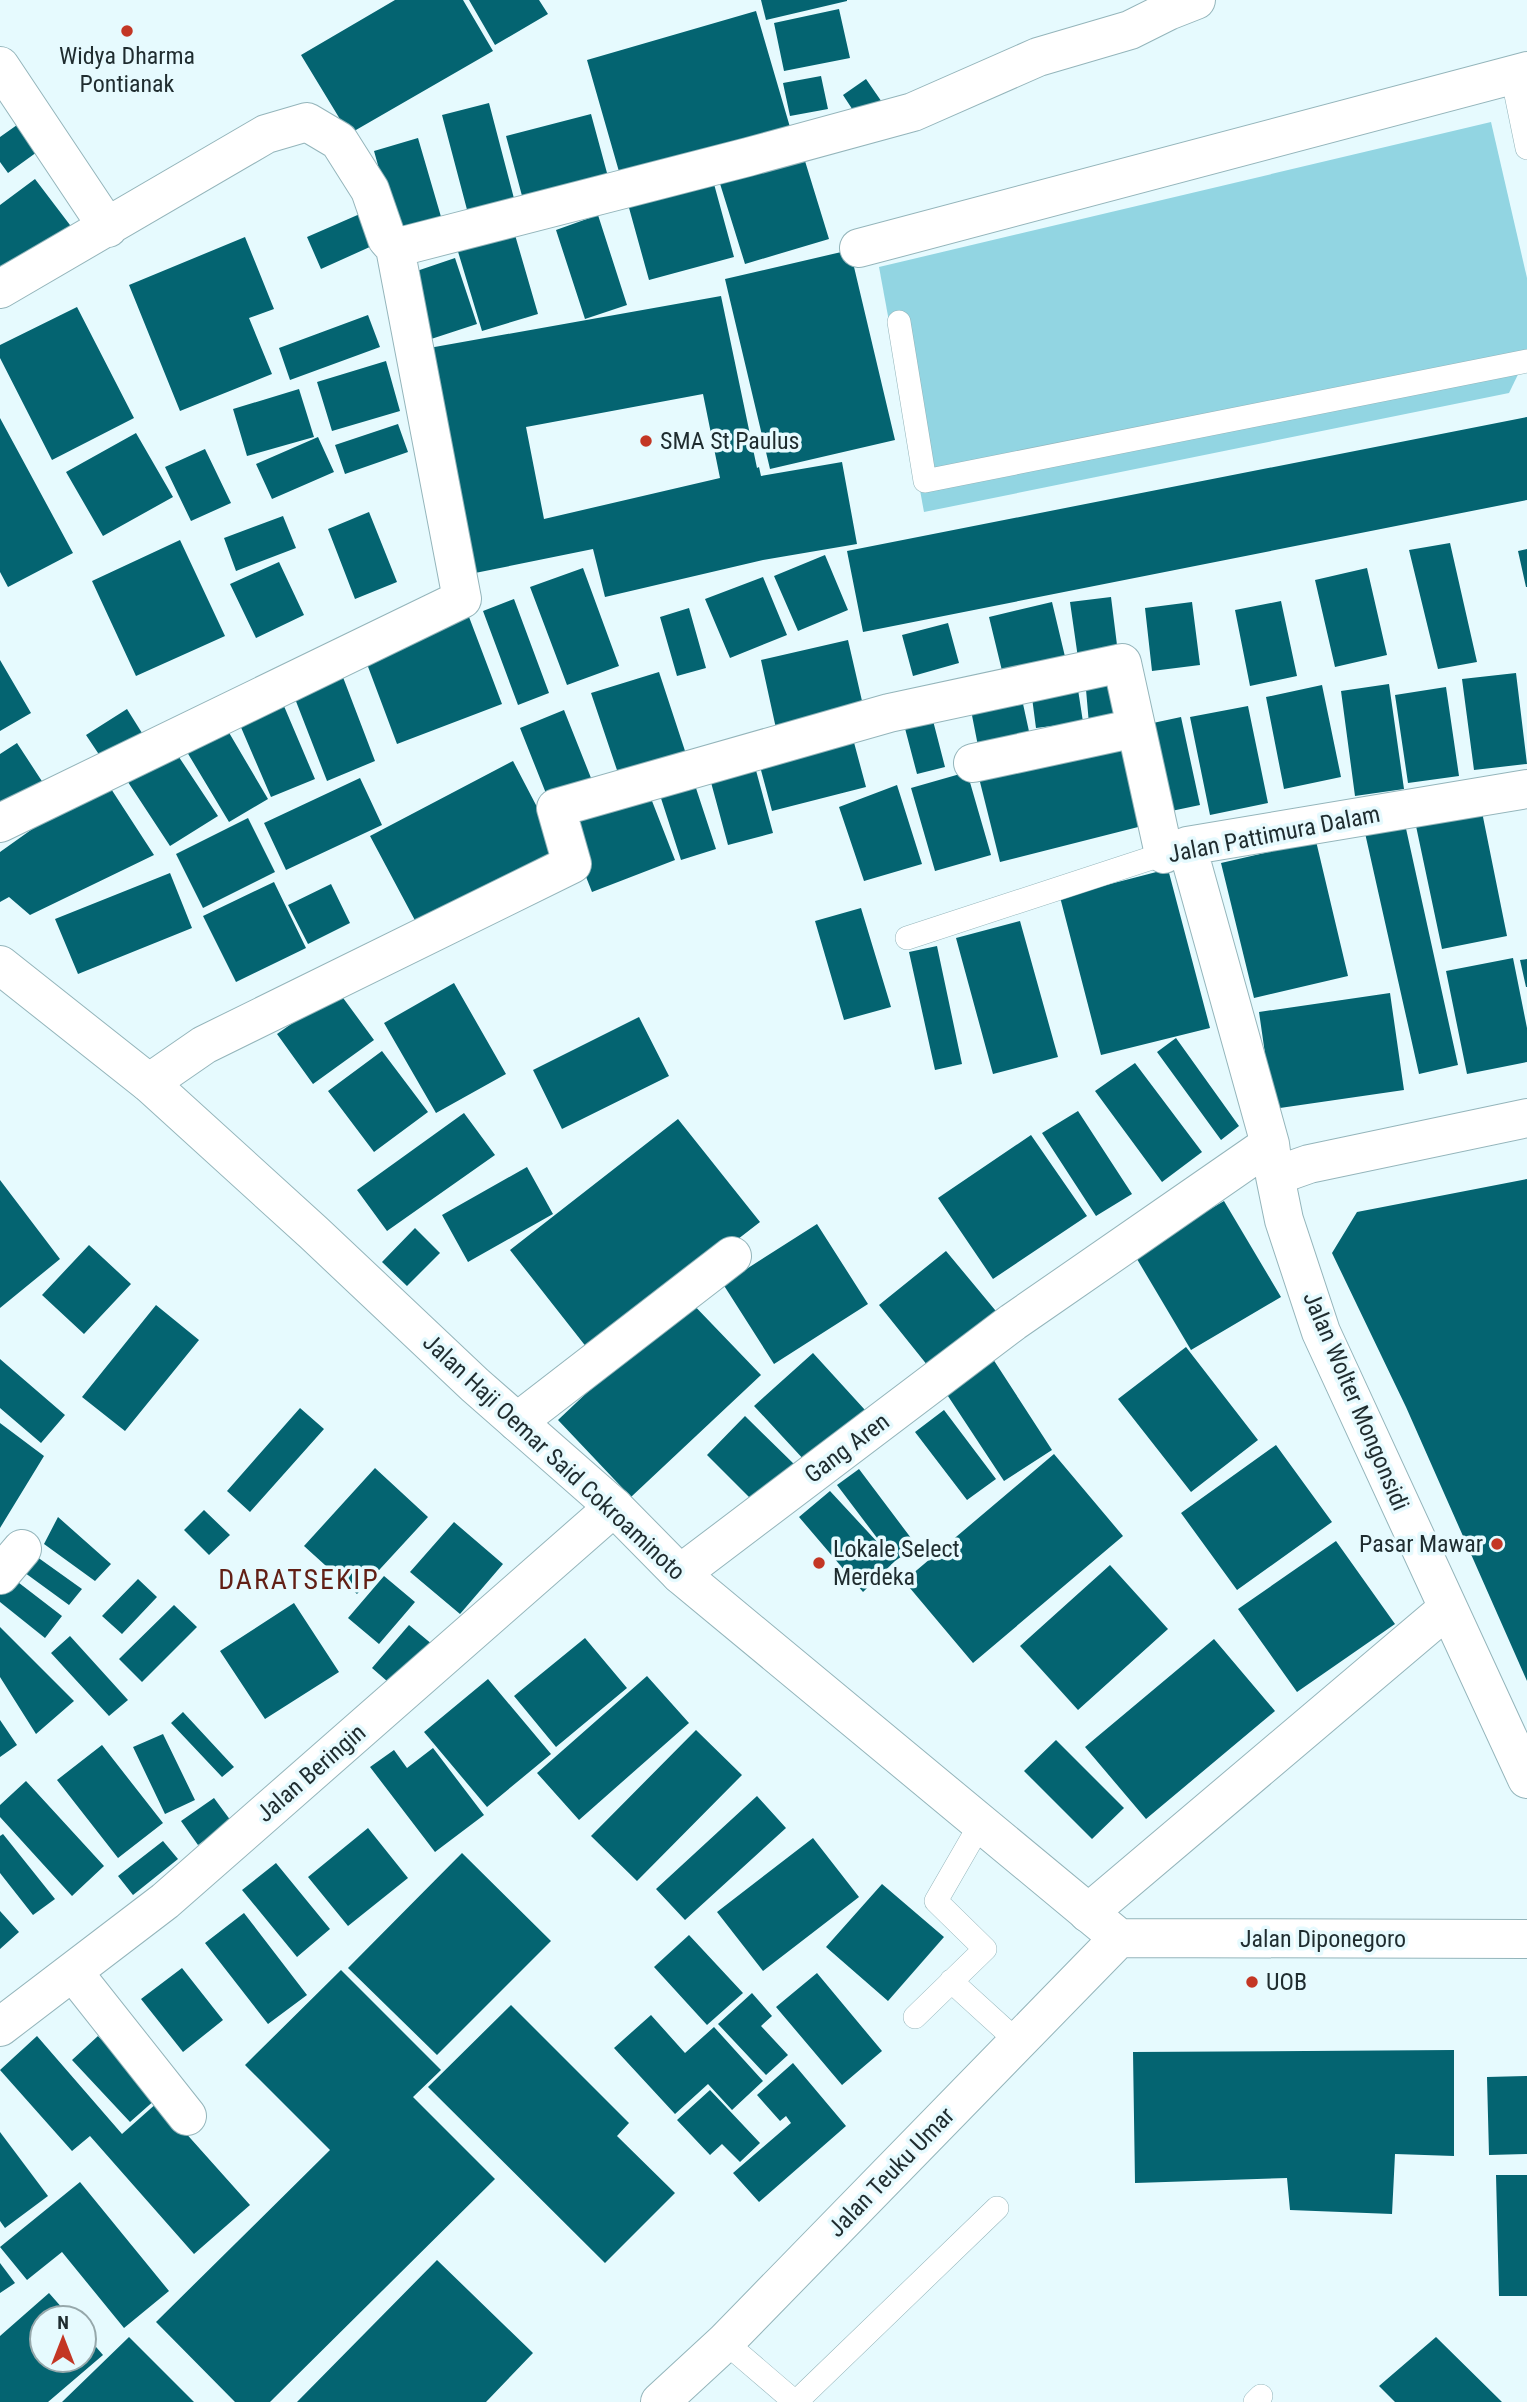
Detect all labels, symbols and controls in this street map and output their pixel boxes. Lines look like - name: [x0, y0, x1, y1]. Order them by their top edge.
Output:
- marker: Widya Dharma Pontianak: [119, 23, 135, 39]
- place label: Widya Dharma Pontianak: [59, 42, 195, 98]
- place label: SMA St Paulus: [660, 427, 800, 455]
- marker: SMA St Paulus: [638, 433, 654, 449]
- street label: Jalan Pattimura Dalam: [1166, 800, 1382, 868]
- street label: Jalan Wolter Mongonsidi: [1297, 1287, 1415, 1515]
- street label: Jalan Haji Oemar Said Cokroaminoto: [417, 1328, 691, 1586]
- street label: Gang Aren: [799, 1407, 895, 1489]
- place label: Pasar Mawar: [1359, 1530, 1483, 1558]
- place label: Lokale Select Merdeka: [833, 1535, 960, 1591]
- marker: Pasar Mawar: [1489, 1536, 1505, 1552]
- marker: Lokale Select Merdeka: [811, 1555, 827, 1571]
- district label: DARATSEKIP: [218, 1563, 380, 1596]
- street label: Jalan Beringin: [251, 1718, 371, 1828]
- street label: Jalan Diponegoro: [1240, 1925, 1406, 1953]
- place label: UOB: [1266, 1968, 1307, 1996]
- marker: UOB: [1244, 1974, 1260, 1990]
- street label: Jalan Teuku Umar: [822, 2101, 960, 2243]
- north arrow: [28, 2304, 98, 2374]
- text: N: [57, 2311, 69, 2334]

